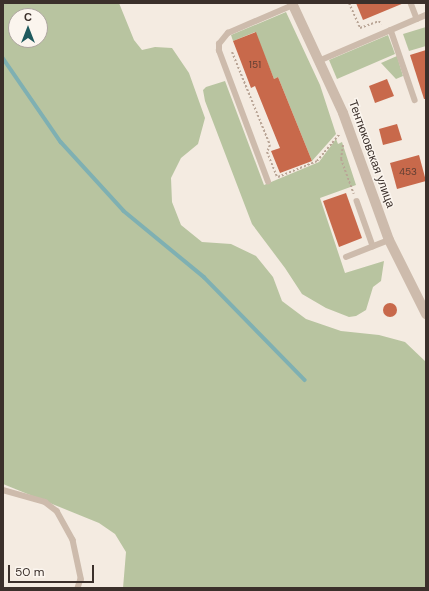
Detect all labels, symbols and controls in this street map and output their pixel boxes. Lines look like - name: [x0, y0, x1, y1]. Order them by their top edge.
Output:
- north arrow: [8, 8, 48, 48]
- text: С: [24, 10, 32, 24]
- house number: 151: [249, 59, 261, 71]
- street label: Тентюковская улица: [345, 98, 397, 210]
- house number: 453: [399, 166, 417, 178]
- scale bar: [10, 557, 96, 583]
- text: 50 m: [15, 564, 44, 580]

